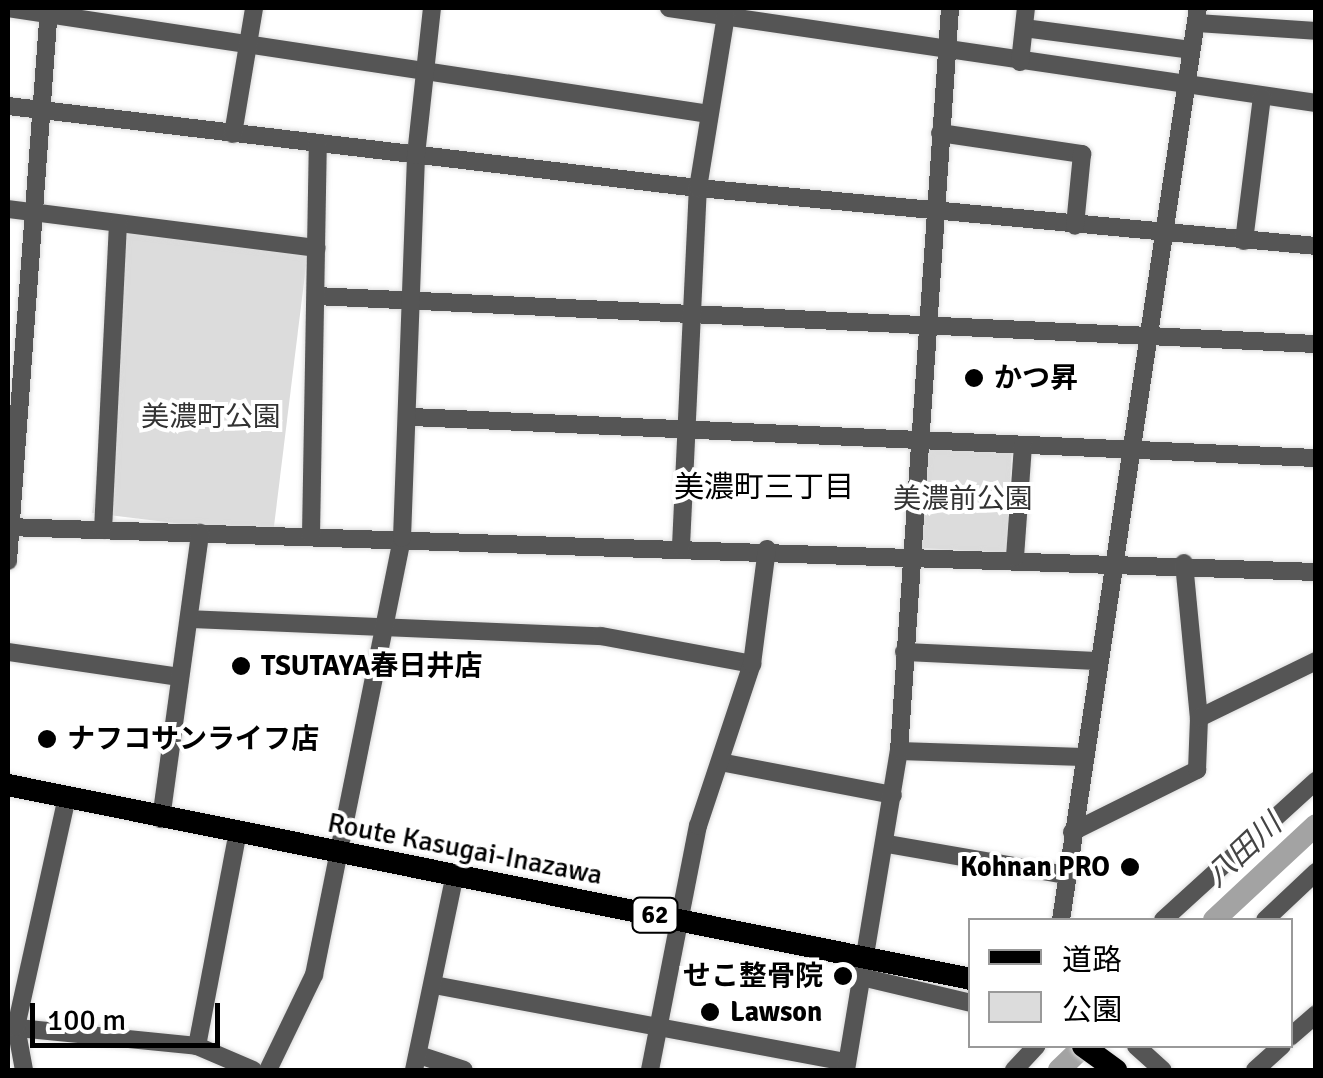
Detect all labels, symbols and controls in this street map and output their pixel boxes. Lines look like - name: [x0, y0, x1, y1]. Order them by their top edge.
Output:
- place label: かつ昇: [994, 361, 1078, 395]
- marker: かつ昇: [963, 367, 985, 389]
- park label: 美濃町公園: [141, 400, 281, 434]
- district label: 美濃町三丁目: [674, 470, 854, 506]
- park label: 美濃前公園: [893, 482, 1033, 516]
- place label: TSUTAYA春日井店: [261, 649, 482, 683]
- marker: TSUTAYA春日井店: [230, 655, 252, 677]
- place label: ナフコサンライフ店: [67, 722, 319, 756]
- marker: ナフコサンライフ店: [36, 728, 58, 750]
- street label: Route Kasugai-Inazawa: [325, 806, 605, 892]
- water label: 八田川: [1199, 807, 1289, 895]
- place label: Kohnan PRO: [960, 850, 1110, 884]
- marker: Kohnan PRO: [1119, 856, 1141, 878]
- road number: 62: [630, 895, 680, 935]
- legend: [968, 918, 1293, 1048]
- text: 道路: [1062, 942, 1122, 979]
- place label: せこ整骨院: [683, 959, 823, 993]
- marker: せこ整骨院: [832, 965, 854, 987]
- scale bar: [35, 983, 225, 1045]
- text: 公園: [1062, 992, 1122, 1029]
- place label: Lawson: [730, 995, 822, 1029]
- marker: Lawson: [699, 1001, 721, 1023]
- text: 100 m: [47, 1002, 126, 1039]

